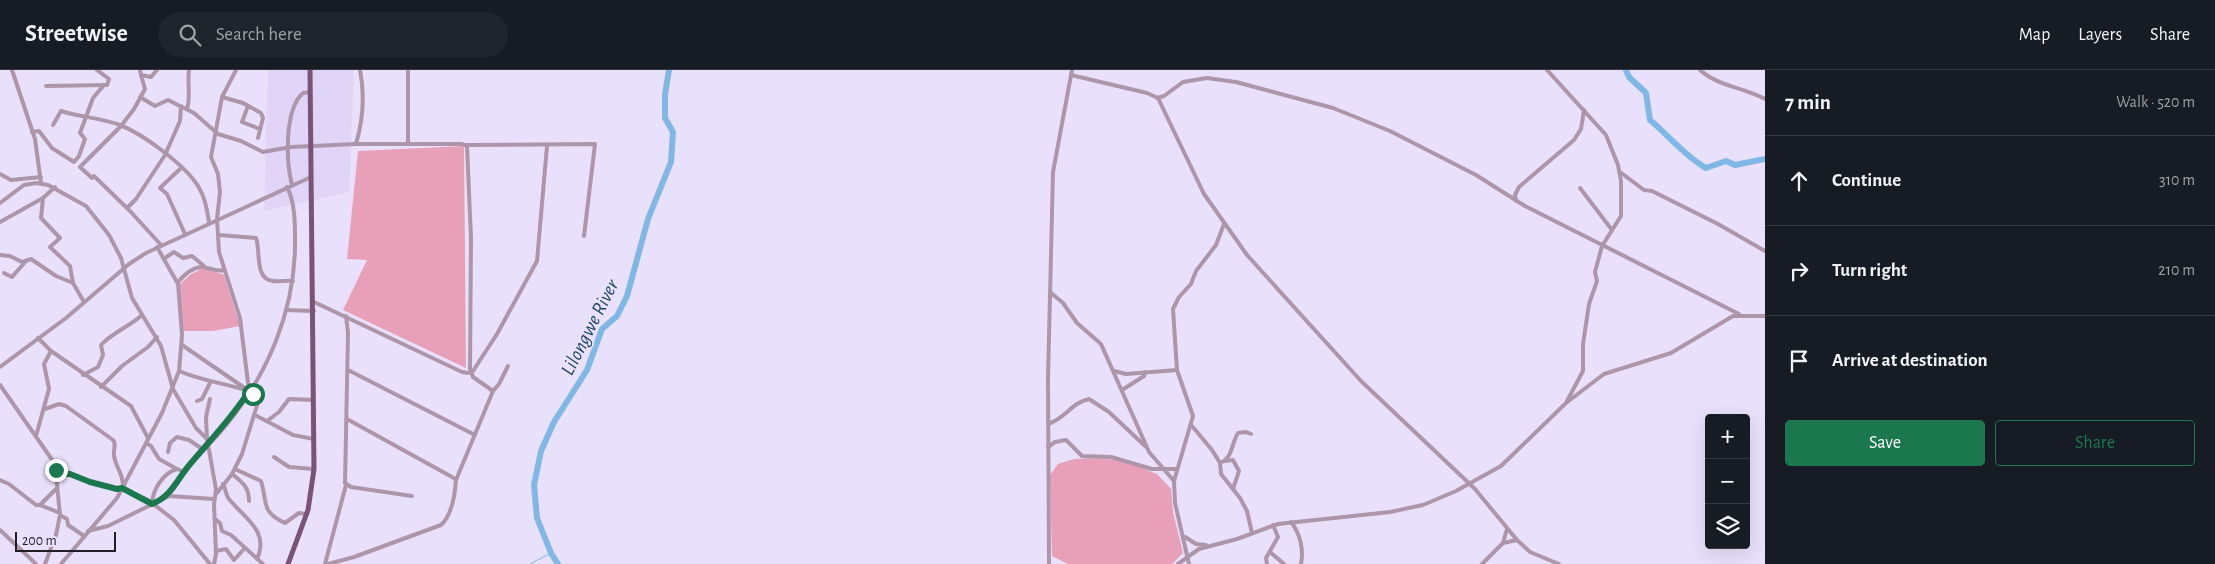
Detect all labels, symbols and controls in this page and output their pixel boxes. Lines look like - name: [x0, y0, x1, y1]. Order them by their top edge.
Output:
- search box: [158, 12, 508, 57]
- icon: search: [176, 21, 204, 49]
- text: Streetwise: [25, 22, 128, 46]
- text: Search here: [216, 25, 302, 44]
- text: Map: [2019, 26, 2050, 44]
- text: Layers: [2078, 26, 2122, 44]
- text: Share: [2150, 26, 2190, 44]
- text: 7 min: [1785, 92, 1831, 113]
- text: Walk · 520 m: [2116, 94, 2195, 110]
- icon: ahead: [1785, 167, 1813, 195]
- text: Continue: [1832, 171, 1901, 190]
- text: 310 m: [2159, 172, 2195, 188]
- icon: right: [1785, 257, 1813, 285]
- text: Turn right: [1832, 261, 1907, 280]
- text: 210 m: [2158, 262, 2195, 278]
- water label: Lilongwe River: [557, 276, 623, 379]
- icon: arrive: [1785, 347, 1813, 375]
- text: Arrive at destination: [1832, 351, 1988, 370]
- route start: [242, 383, 265, 406]
- map controls: [1705, 414, 1750, 549]
- button: +: [1705, 414, 1750, 459]
- button: Save: [1785, 420, 1985, 466]
- button: Share: [1995, 420, 2195, 466]
- route end: [45, 459, 68, 482]
- button: −: [1705, 459, 1750, 504]
- button: layers: [1705, 504, 1750, 549]
- scale bar: [15, 529, 116, 552]
- text: 200 m: [22, 534, 57, 548]

